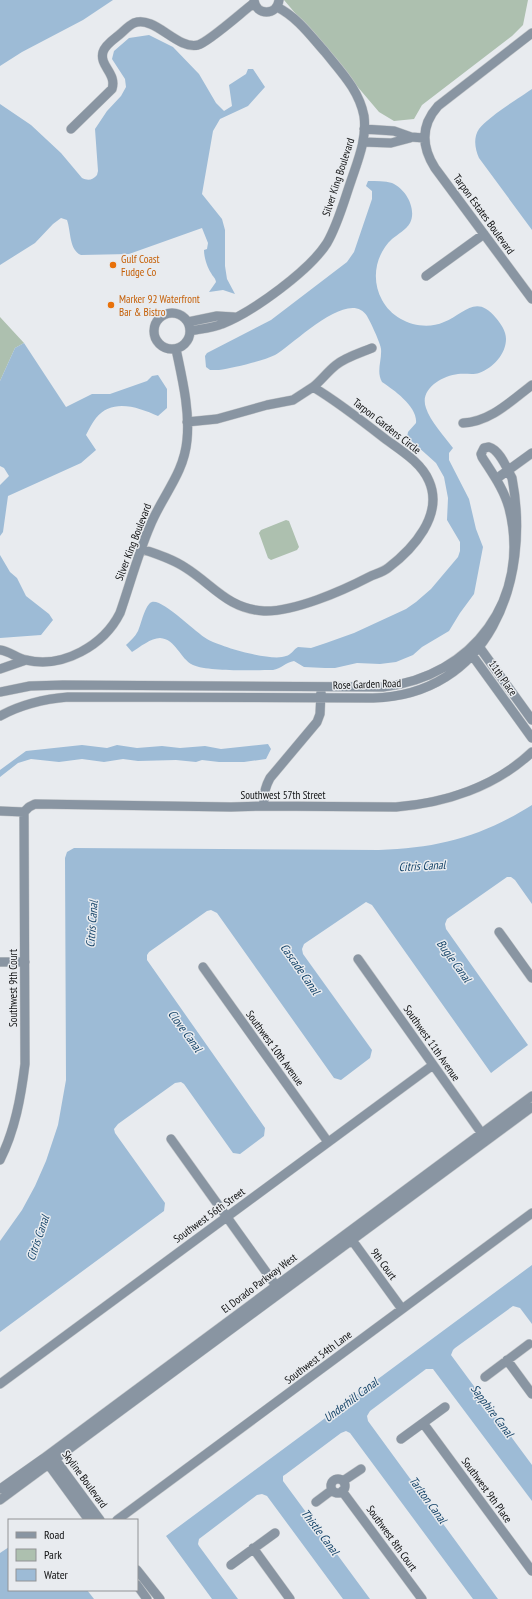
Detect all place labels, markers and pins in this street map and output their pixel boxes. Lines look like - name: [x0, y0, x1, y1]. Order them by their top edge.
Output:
- place label: Gulf Coast Fudge Co: [121, 252, 160, 279]
- marker: Gulf Coast Fudge Co: [108, 260, 118, 270]
- place label: Marker 92 Waterfront Bar & Bistro: [119, 292, 200, 319]
- marker: Marker 92 Waterfront Bar & Bistro: [106, 300, 116, 310]

